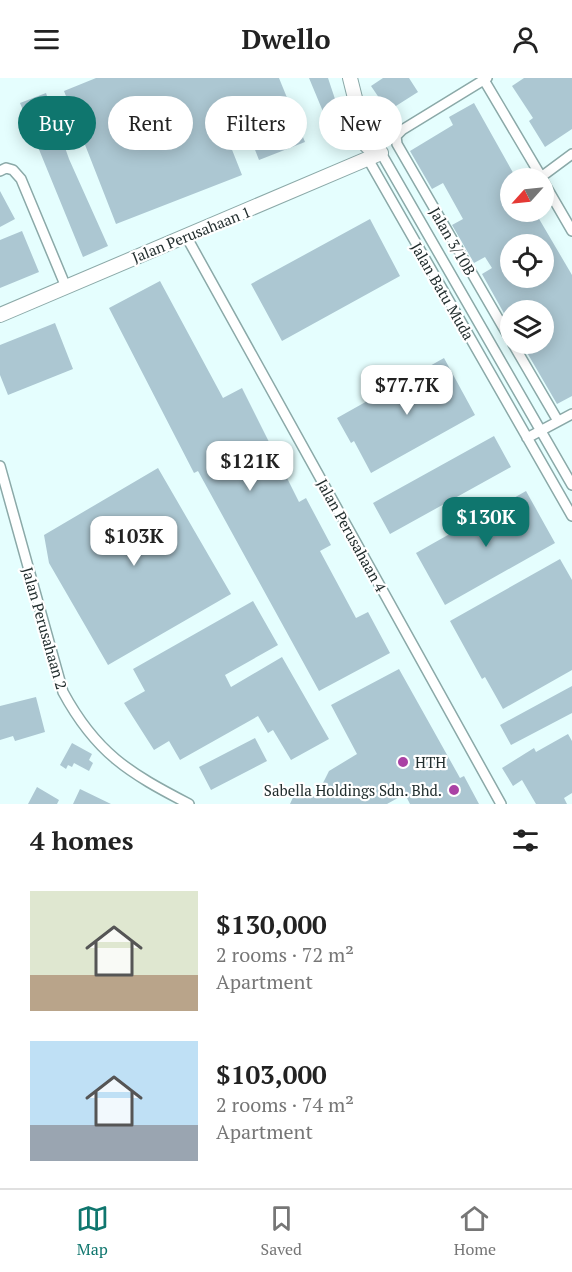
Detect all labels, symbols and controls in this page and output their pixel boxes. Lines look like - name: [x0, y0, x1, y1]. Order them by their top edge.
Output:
- text: Dwello: [241, 21, 331, 57]
- icon: menu: [30, 23, 63, 56]
- icon: person: [509, 23, 542, 56]
- chip: Buy: [18, 96, 96, 150]
- chip: Rent: [108, 96, 193, 150]
- chip: Filters: [205, 96, 307, 150]
- chip: New: [319, 96, 402, 150]
- north arrow: [500, 168, 554, 222]
- map controls: [500, 168, 554, 354]
- street label: Jalan Perusahaan 1: [129, 201, 253, 267]
- street label: Jalan 3/10B: [425, 203, 481, 279]
- button: locate: [500, 234, 554, 288]
- street label: Jalan Batu Muda: [407, 239, 479, 344]
- button: layers: [500, 300, 554, 354]
- pin: $77.7K: [358, 365, 456, 416]
- text: $77.7K: [375, 371, 439, 398]
- pin: $121K: [208, 441, 292, 492]
- text: $121K: [220, 447, 280, 474]
- street label: Jalan Perusahaan 4: [313, 475, 391, 595]
- pin: $130K: [444, 497, 528, 548]
- text: $130K: [456, 503, 516, 530]
- pin: $103K: [92, 516, 176, 567]
- text: $103K: [104, 522, 164, 549]
- street label: Jalan Perusahaan 2: [18, 565, 72, 691]
- place label: HTH: [415, 752, 446, 772]
- marker: HTH: [396, 755, 410, 769]
- place label: Sabella Holdings Sdn. Bhd.: [264, 780, 442, 800]
- marker: Sabella Holdings Sdn. Bhd.: [447, 783, 461, 797]
- text: 4 homes: [30, 823, 134, 857]
- icon: filters: [509, 824, 542, 857]
- text: $130,000: [216, 907, 327, 941]
- icon: home: [78, 915, 150, 987]
- text: 2 rooms · 72 m²: [216, 941, 354, 968]
- text: Apartment: [216, 968, 313, 995]
- text: $103,000: [216, 1057, 327, 1091]
- icon: home: [78, 1065, 150, 1137]
- text: 2 rooms · 74 m²: [216, 1091, 354, 1118]
- text: Apartment: [216, 1118, 313, 1145]
- tab: Map: [76, 1202, 109, 1260]
- tab: Saved: [261, 1202, 302, 1260]
- tab: Home: [454, 1202, 496, 1260]

